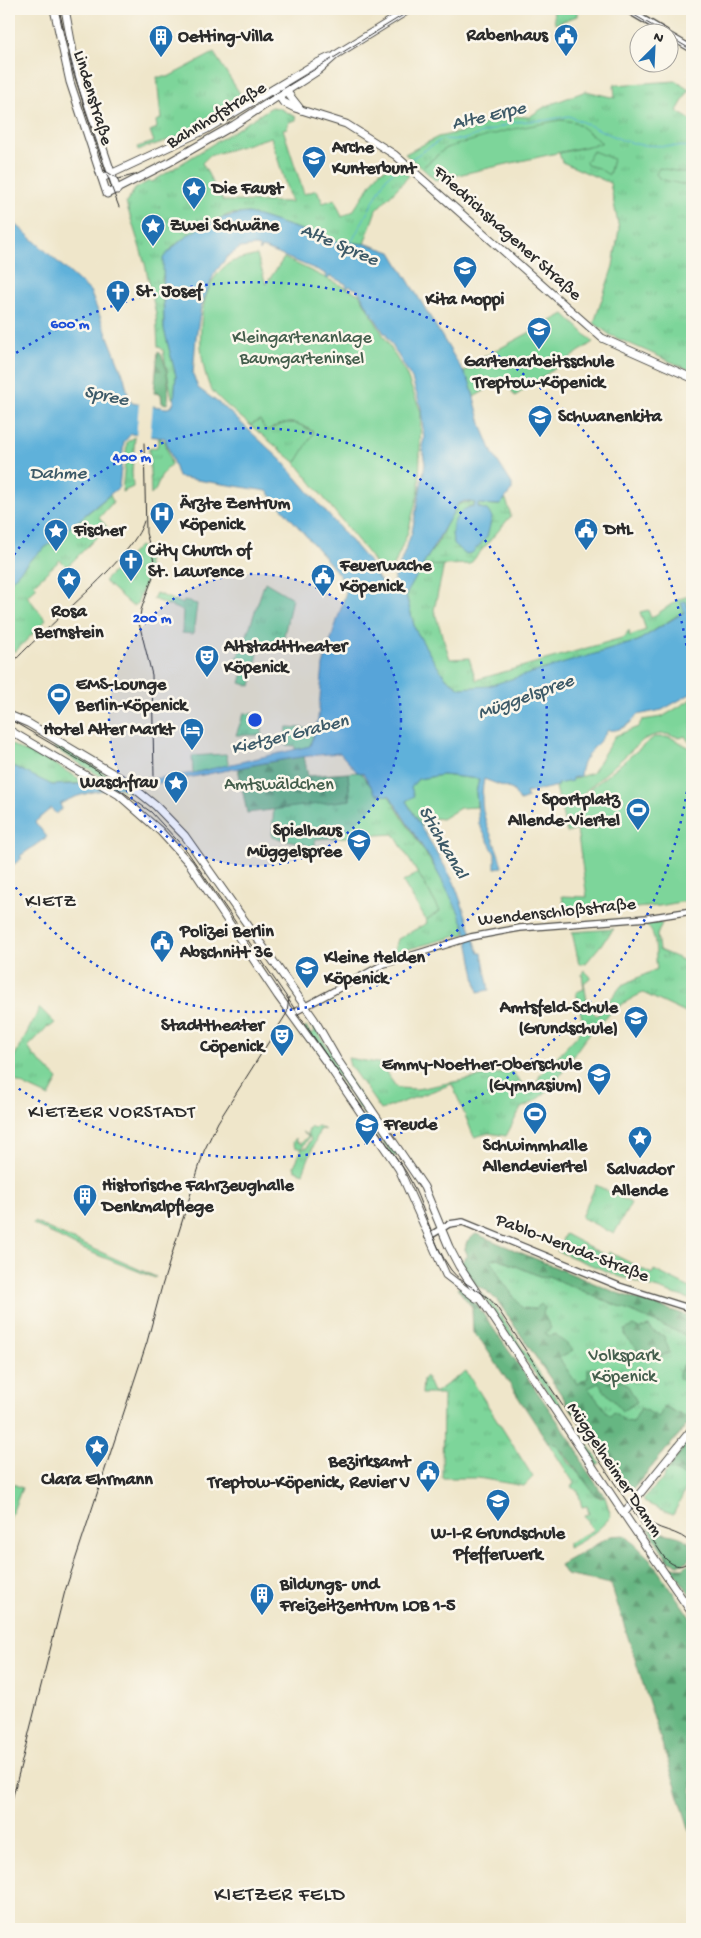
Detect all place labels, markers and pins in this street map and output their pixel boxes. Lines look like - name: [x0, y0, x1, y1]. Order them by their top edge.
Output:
- public building icon: Rabenhaus: [553, 23, 579, 57]
- building icon: Oetting-Villa: [148, 24, 174, 58]
- place label: Rabenhaus: [465, 26, 549, 47]
- place label: Oetting-Villa: [178, 27, 274, 48]
- place label: Arche Kunterbunt: [331, 138, 417, 180]
- school or university icon: Arche Kunterbunt: [301, 145, 327, 179]
- place icon: Die Faust: [181, 176, 207, 210]
- place label: Die Faust: [210, 179, 284, 200]
- place icon: Zwei Schwäne: [140, 213, 166, 247]
- place label: Zwei Schwäne: [170, 216, 280, 237]
- school or university icon: Kita Moppi: [452, 255, 478, 289]
- church icon: St. Josef: [105, 279, 131, 313]
- place label: St. Josef: [136, 282, 203, 303]
- place label: Kita Moppi: [425, 290, 505, 311]
- school or university icon: Gartenarbeitsschule Treptow-Köpenick: [526, 316, 552, 350]
- place label: Gartenarbeitsschule Treptow-Köpenick: [464, 352, 615, 394]
- school or university icon: Schwanenkita: [527, 404, 553, 438]
- place label: Schwanenkita: [558, 407, 663, 428]
- place label: Ärzte Zentrum Köpenick: [179, 494, 290, 536]
- hospital icon: Ärzte Zentrum Köpenick: [149, 501, 175, 535]
- public building icon: DHL: [573, 517, 599, 551]
- place icon: Fischer: [43, 518, 69, 552]
- place label: DHL: [602, 520, 634, 541]
- place label: Fischer: [73, 521, 128, 542]
- place label: City Church of St. Lawrence: [147, 541, 253, 583]
- church icon: City Church of St. Lawrence: [118, 548, 144, 582]
- place label: Feuerwache Köpenick: [339, 556, 432, 598]
- public building icon: Feuerwache Köpenick: [310, 563, 336, 597]
- place icon: Rosa Bernstein: [56, 566, 82, 600]
- place label: Rosa Bernstein: [33, 602, 104, 644]
- place label: Altstadttheater Köpenick: [223, 637, 350, 679]
- theatre icon: Altstadttheater Köpenick: [194, 644, 220, 678]
- place label: EMS-Lounge Berlin-Köpenick: [75, 675, 189, 717]
- sports icon: EMS-Lounge Berlin-Köpenick: [46, 682, 72, 716]
- centre of rings: [246, 711, 264, 729]
- hotel icon: Hotel Alter Markt: [179, 717, 205, 751]
- place label: Hotel Alter Markt: [43, 720, 176, 741]
- place icon: Waschfrau: [163, 770, 189, 804]
- place label: Waschfrau: [79, 773, 159, 794]
- place label: Sportplatz Allende-Viertel: [507, 790, 621, 832]
- sports icon: Sportplatz Allende-Viertel: [625, 797, 651, 831]
- place label: Spielhaus Müggelspree: [247, 821, 343, 863]
- school or university icon: Spielhaus Müggelspree: [346, 828, 372, 862]
- place label: Polizei Berlin Abschnitt 36: [179, 922, 274, 964]
- public building icon: Polizei Berlin Abschnitt 36: [149, 929, 175, 963]
- place label: Kleine Helden Köpenick: [323, 948, 426, 990]
- school or university icon: Kleine Helden Köpenick: [294, 955, 320, 989]
- place label: Amtsfeld-Schule (Grundschule): [499, 998, 619, 1040]
- school or university icon: Amtsfeld-Schule (Grundschule): [623, 1005, 649, 1039]
- place label: Stadttheater Cöpenick: [161, 1016, 267, 1058]
- theatre icon: Stadttheater Cöpenick: [269, 1023, 295, 1057]
- place label: Emmy-Noether-Oberschule (Gymnasium): [382, 1055, 583, 1097]
- school or university icon: Emmy-Noether-Oberschule (Gymnasium): [586, 1062, 612, 1096]
- sports icon: Schwimmhalle Allendeviertel: [522, 1101, 548, 1135]
- school or university icon: Freude: [354, 1112, 380, 1146]
- place label: Freude: [383, 1115, 438, 1136]
- place icon: Salvador Allende: [627, 1125, 653, 1159]
- place label: Schwimmhalle Allendeviertel: [482, 1136, 588, 1178]
- place label: Salvador Allende: [607, 1160, 676, 1202]
- place label: Historische Fahrzeughalle Denkmalpflege: [100, 1176, 294, 1218]
- building icon: Historische Fahrzeughalle Denkmalpflege: [72, 1183, 98, 1217]
- place icon: Clara Ehrmann: [84, 1434, 110, 1468]
- place label: Bezirksamt Treptow-Köpenick, Revier V: [206, 1452, 412, 1494]
- public building icon: Bezirksamt Treptow-Köpenick, Revier V: [415, 1459, 441, 1493]
- place label: Clara Ehrmann: [40, 1470, 153, 1491]
- school or university icon: W-I-R Grundschule Pfefferwerk: [485, 1488, 511, 1522]
- place label: W-I-R Grundschule Pfefferwerk: [430, 1524, 566, 1566]
- place label: Bildungs- und Freizeitzentrum LOB 1-5: [279, 1575, 456, 1617]
- building icon: Bildungs- und Freizeitzentrum LOB 1-5: [249, 1582, 275, 1616]

